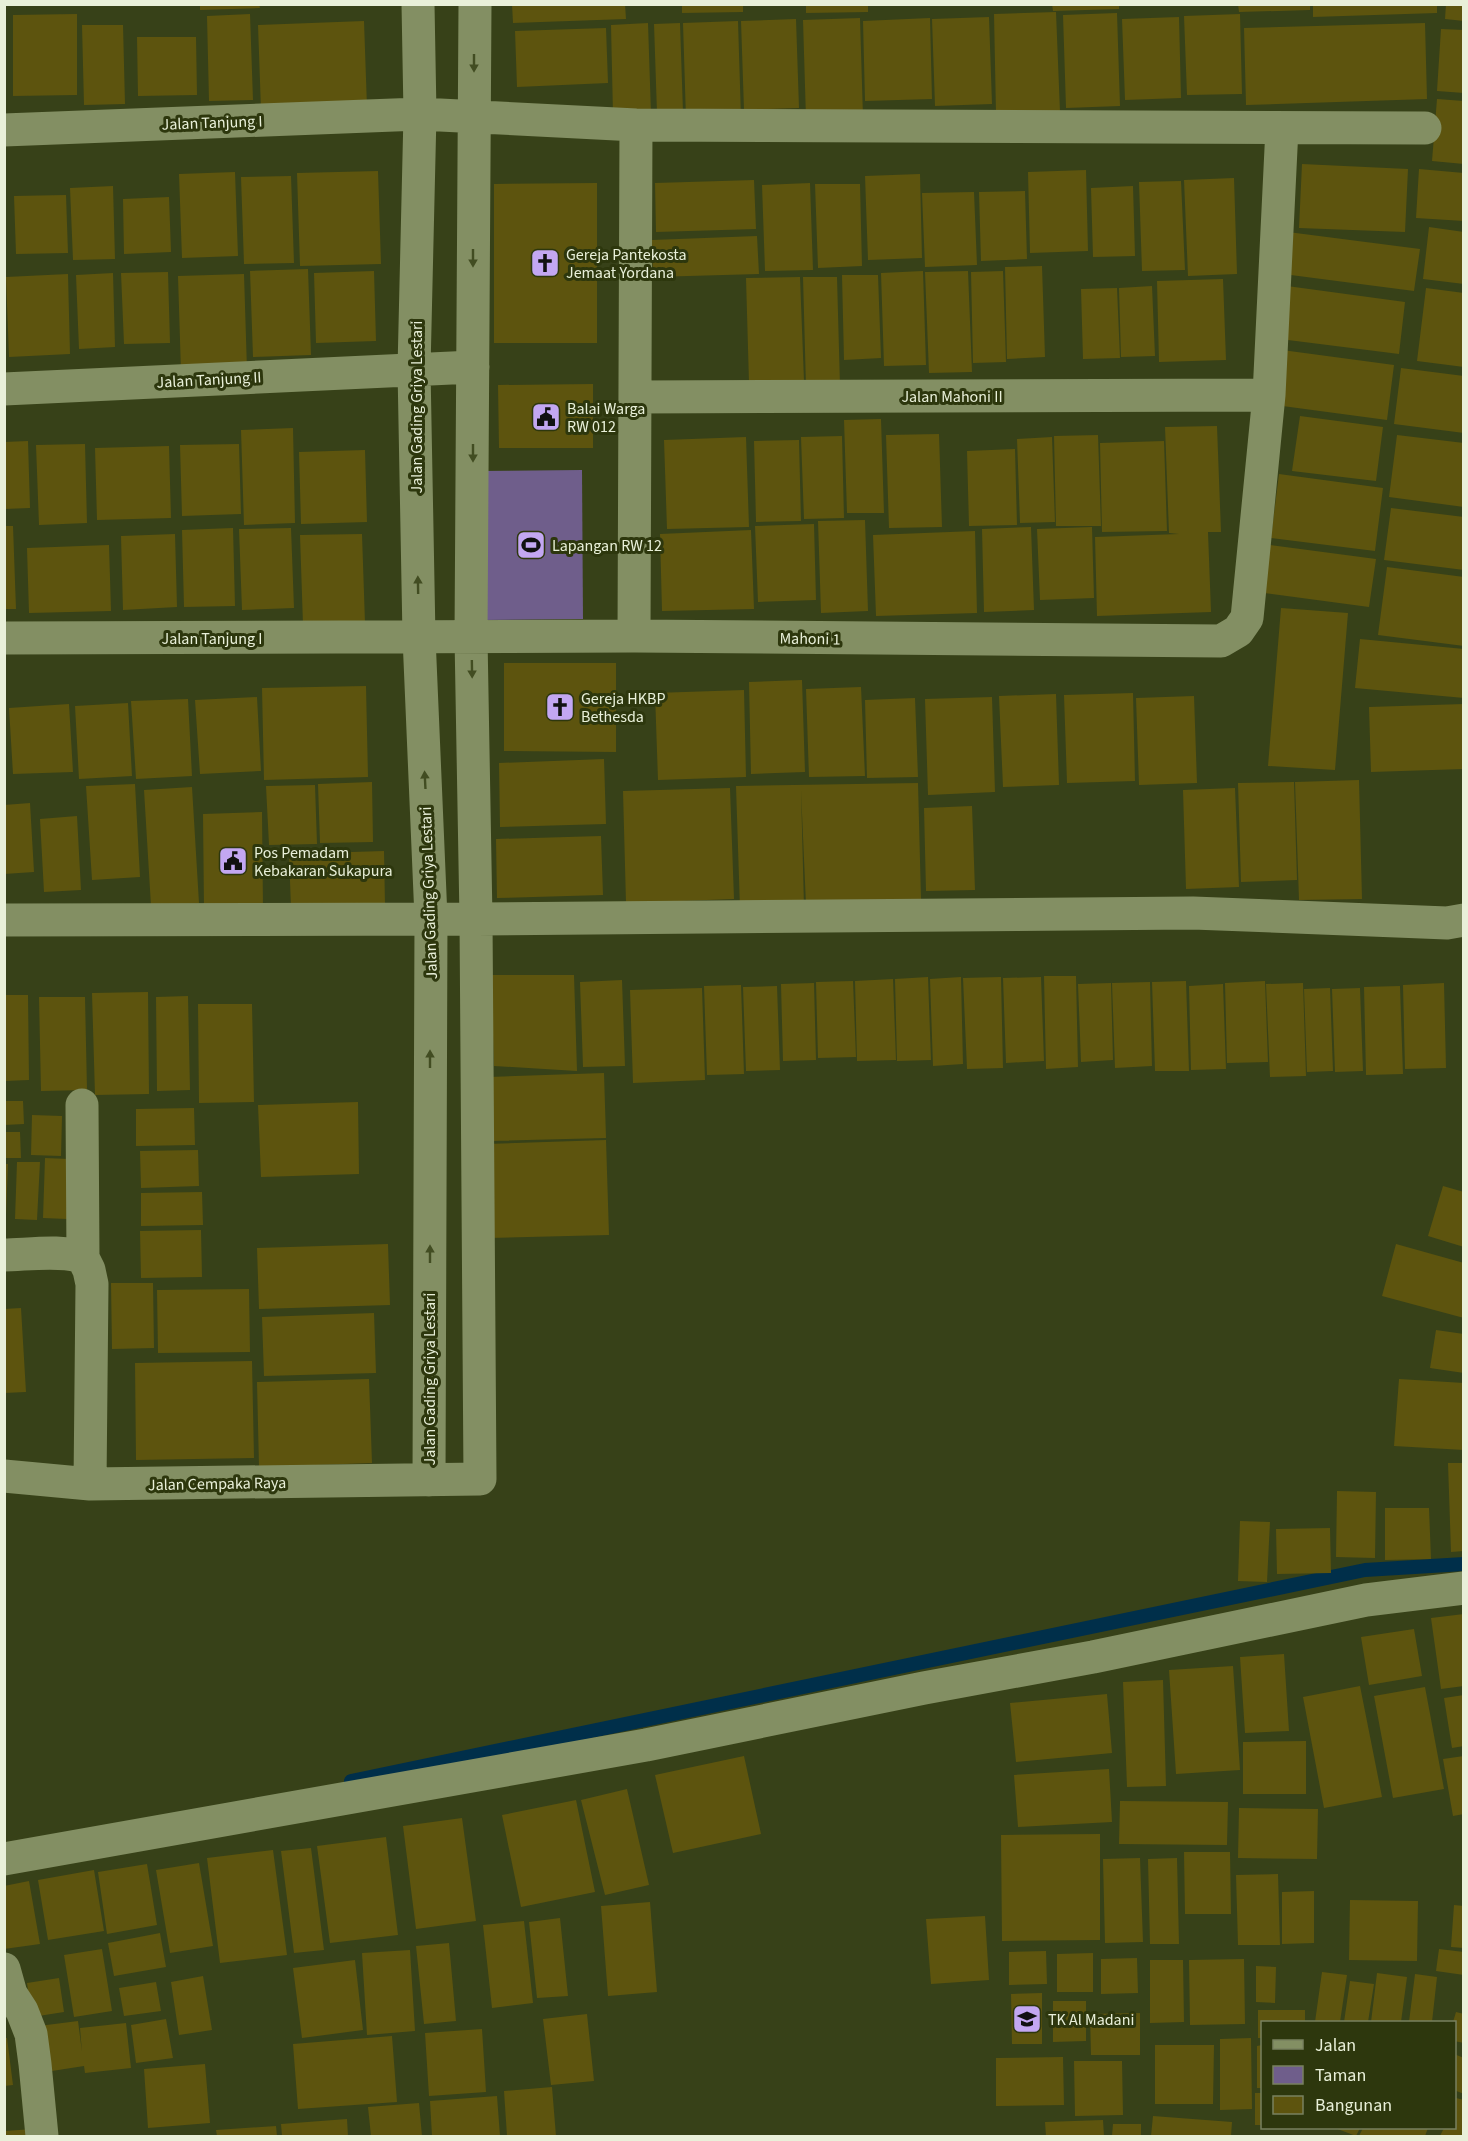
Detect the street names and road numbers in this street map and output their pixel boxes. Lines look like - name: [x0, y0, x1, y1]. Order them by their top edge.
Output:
- street label: Jalan Tanjung I: [161, 110, 263, 136]
- street label: Jalan Gading Griya Lestari: [406, 321, 428, 493]
- street label: Jalan Tanjung II: [156, 366, 262, 394]
- street label: Jalan Mahoni II: [901, 386, 1003, 408]
- street label: Mahoni 1: [779, 627, 841, 651]
- street label: Jalan Tanjung I: [162, 628, 262, 650]
- street label: Jalan Gading Griya Lestari: [415, 806, 443, 980]
- street label: Jalan Gading Griya Lestari: [419, 1293, 441, 1465]
- street label: Jalan Cempaka Raya: [148, 1472, 286, 1496]

